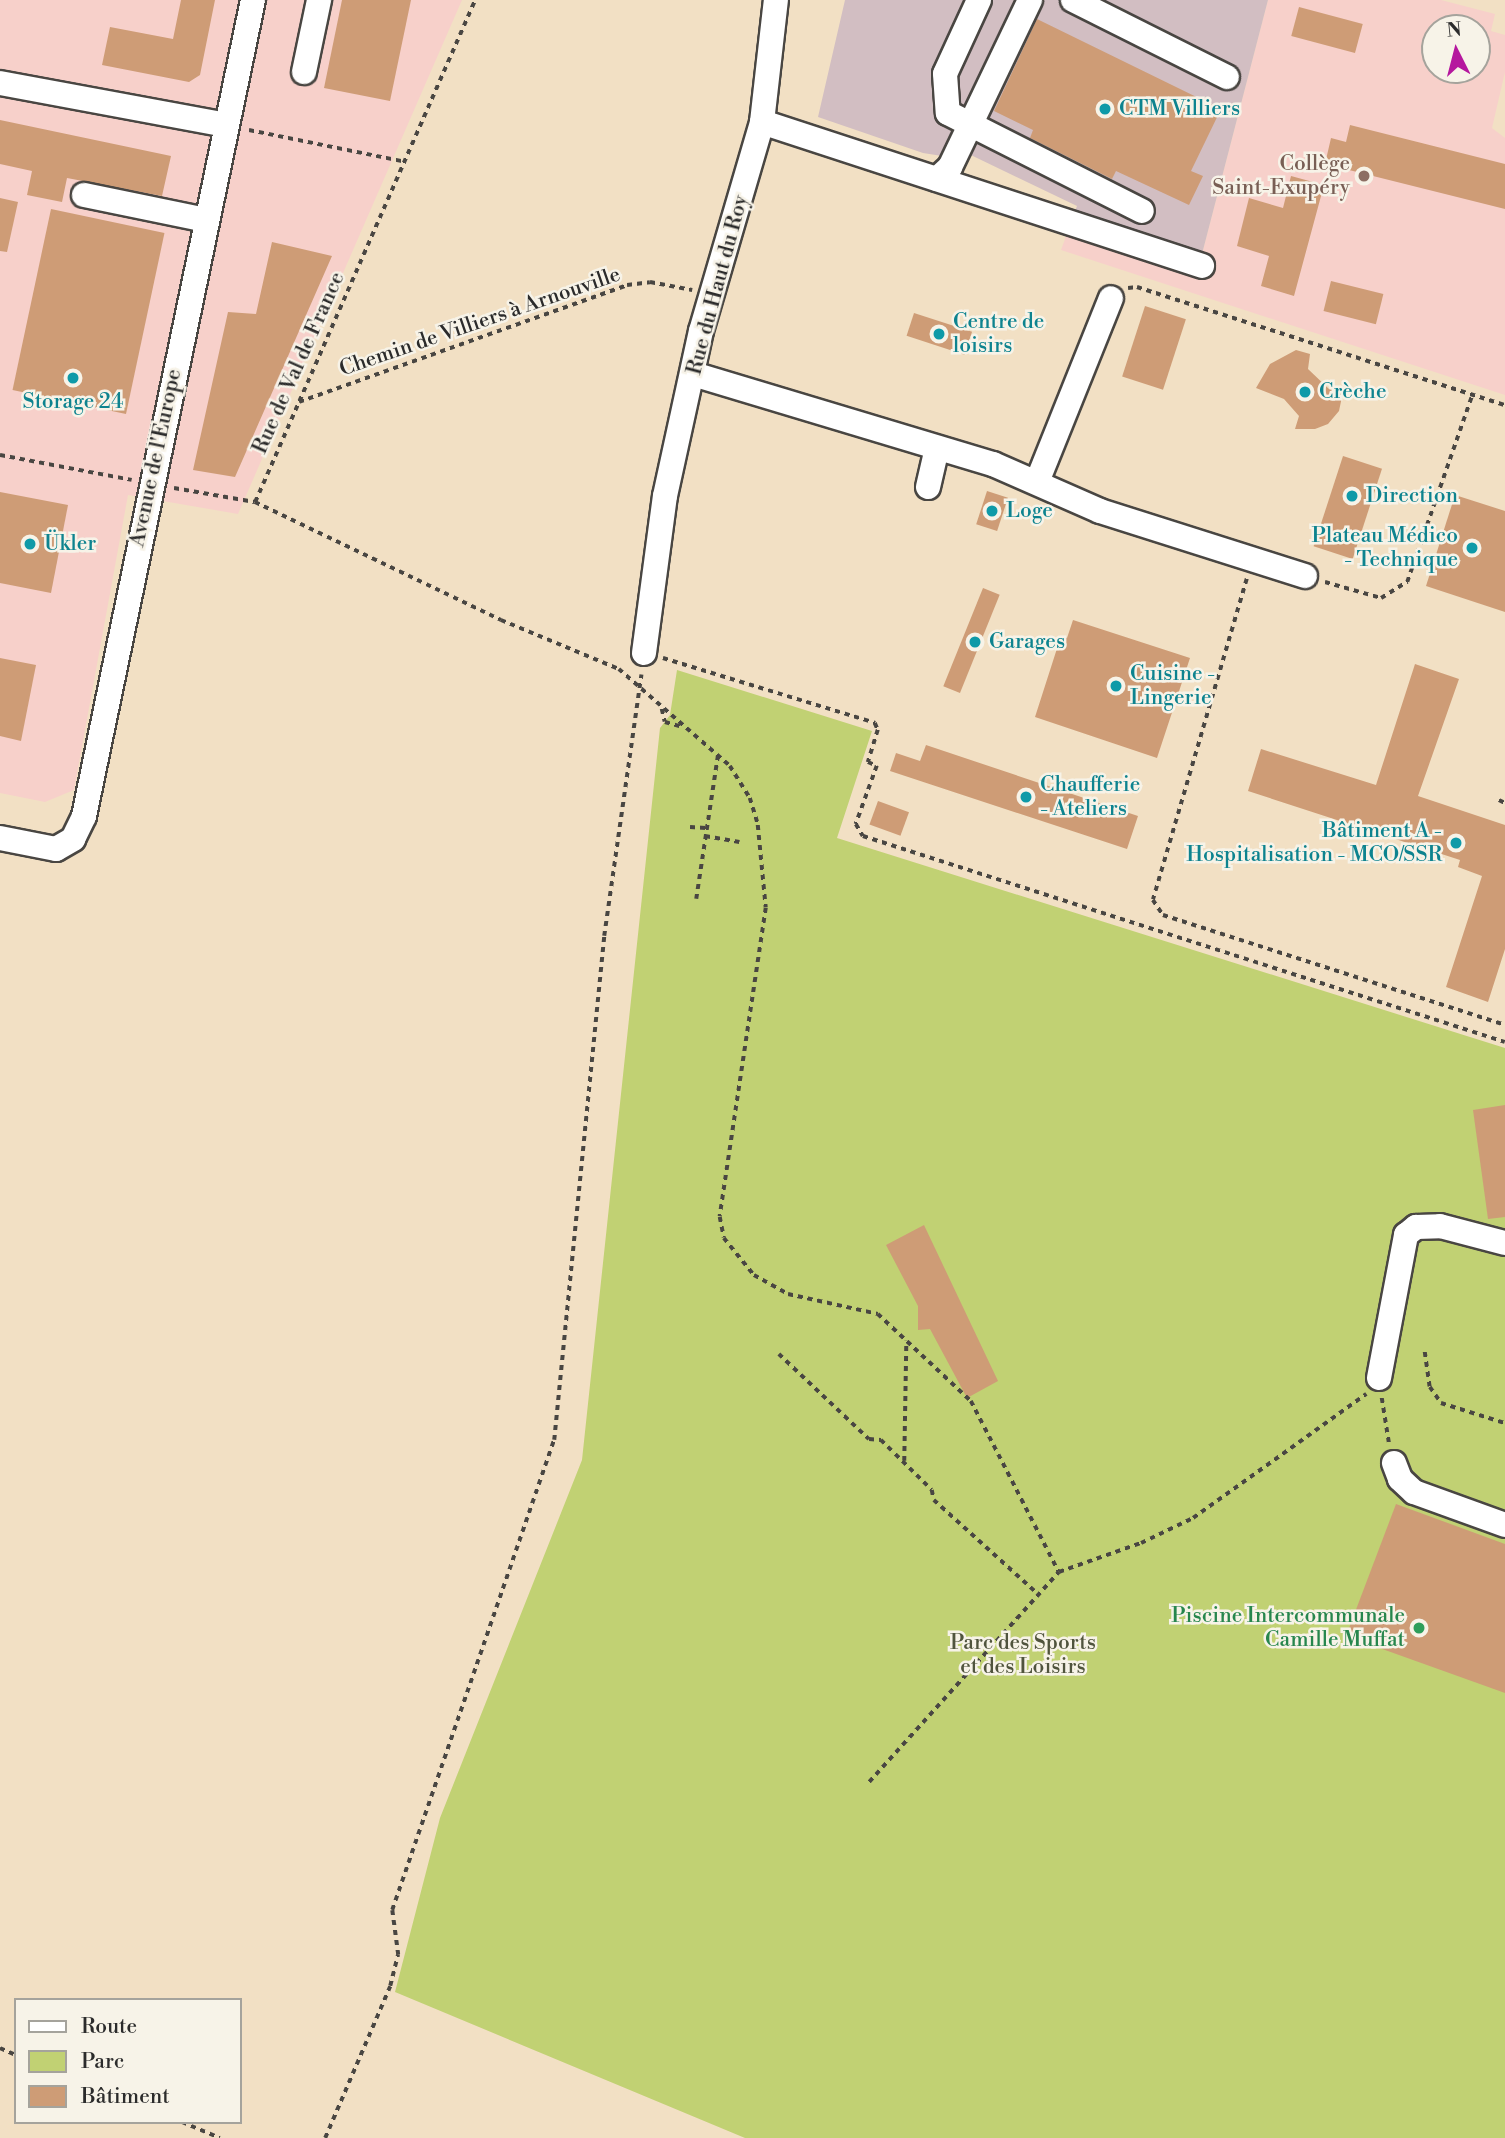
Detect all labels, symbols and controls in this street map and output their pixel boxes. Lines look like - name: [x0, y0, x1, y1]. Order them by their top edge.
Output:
- north arrow: [1421, 14, 1491, 84]
- text: N: [1445, 17, 1463, 43]
- place label: CTM Villiers: [1119, 96, 1240, 122]
- marker: CTM Villiers: [1097, 101, 1113, 117]
- place label: Collège Saint-Exupéry: [1212, 151, 1350, 201]
- marker: Collège Saint-Exupéry: [1356, 168, 1372, 184]
- street label: Rue du Haut du Roy: [682, 192, 754, 378]
- street label: Chemin de Villiers à Arnouville: [336, 262, 624, 382]
- street label: Rue de Val de France: [248, 268, 350, 458]
- place label: Centre de loisirs: [953, 309, 1044, 359]
- marker: Centre de loisirs: [931, 326, 947, 342]
- street label: Avenue de l'Europe: [125, 367, 187, 549]
- marker: Storage 24: [65, 370, 81, 386]
- place label: Crèche: [1319, 379, 1386, 405]
- marker: Crèche: [1297, 384, 1313, 400]
- place label: Storage 24: [23, 389, 123, 415]
- place label: Direction: [1366, 483, 1458, 509]
- marker: Direction: [1344, 488, 1360, 504]
- place label: Loge: [1006, 498, 1053, 524]
- marker: Loge: [984, 503, 1000, 519]
- place label: Plateau Médico - Technique: [1312, 523, 1458, 573]
- place label: Ükler: [44, 531, 96, 557]
- marker: Ükler: [22, 536, 38, 552]
- marker: Plateau Médico - Technique: [1464, 540, 1480, 556]
- place label: Garages: [989, 629, 1065, 655]
- marker: Garages: [967, 634, 983, 650]
- place label: Cuisine - Lingerie: [1130, 661, 1215, 711]
- marker: Cuisine - Lingerie: [1108, 678, 1124, 694]
- place label: Chaufferie - Ateliers: [1040, 772, 1140, 822]
- marker: Chaufferie - Ateliers: [1018, 789, 1034, 805]
- place label: Bâtiment A - Hospitalisation - MCO/SSR: [1186, 818, 1442, 868]
- marker: Bâtiment A - Hospitalisation - MCO/SSR: [1448, 835, 1464, 851]
- place label: Piscine Intercommunale Camille Muffat: [1171, 1603, 1405, 1653]
- marker: Piscine Intercommunale Camille Muffat: [1411, 1620, 1427, 1636]
- park label: Parc des Sports et des Loisirs: [950, 1630, 1096, 1680]
- legend: [14, 1998, 242, 2124]
- text: Route: [81, 2014, 137, 2040]
- text: Parc: [81, 2049, 124, 2075]
- text: Bâtiment: [81, 2084, 170, 2110]

